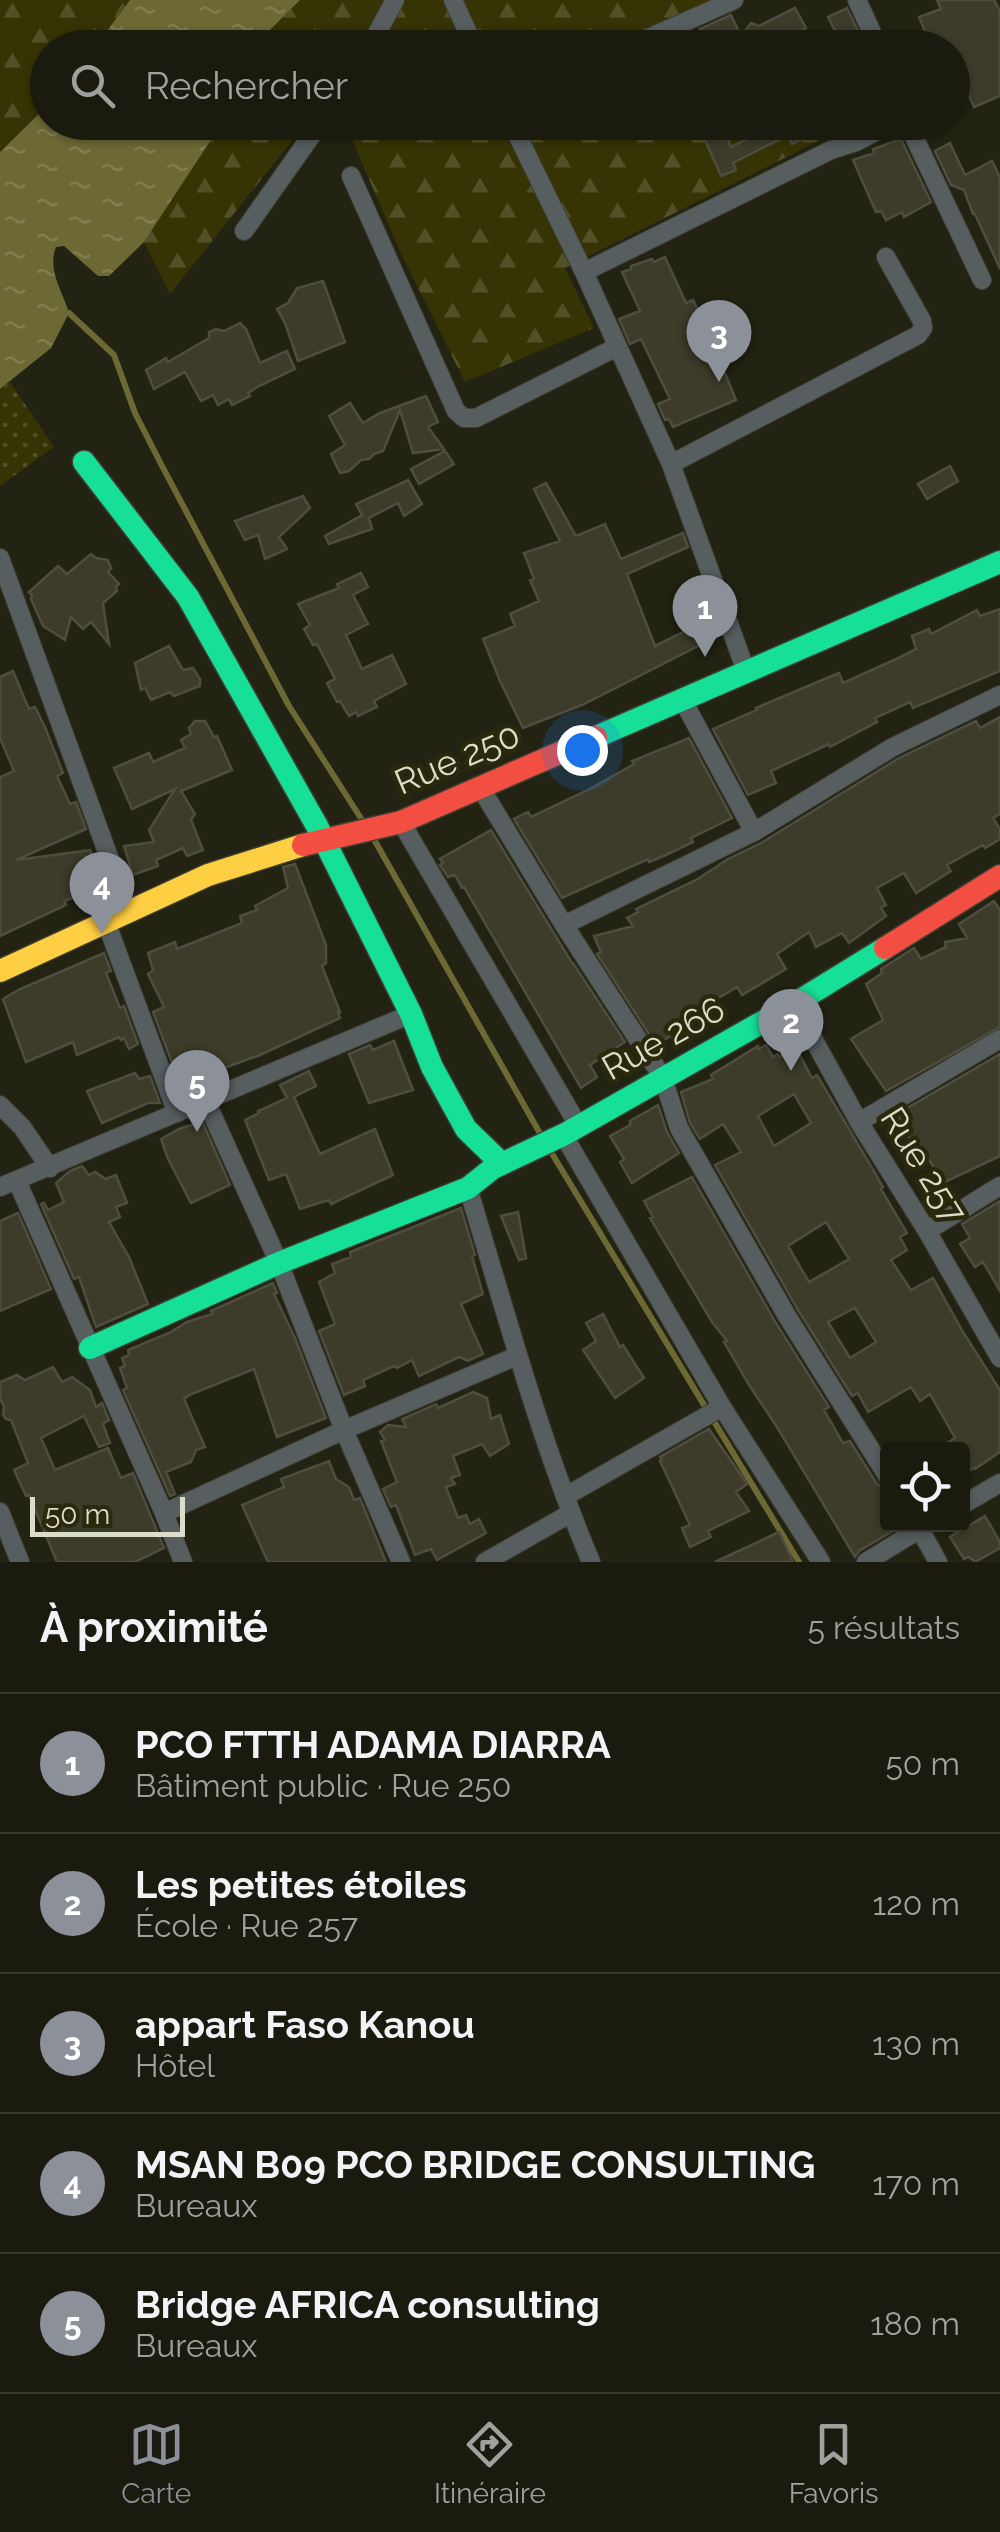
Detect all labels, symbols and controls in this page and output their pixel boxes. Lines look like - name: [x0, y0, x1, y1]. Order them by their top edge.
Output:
- search box: [30, 30, 970, 140]
- icon: search: [65, 58, 120, 113]
- text: Rechercher: [145, 63, 348, 108]
- pin: 3: [686, 300, 752, 382]
- pin: 1: [672, 574, 738, 657]
- street label: Rue 250: [388, 713, 526, 803]
- your location: [557, 725, 608, 776]
- pin: 4: [70, 852, 134, 934]
- street label: Rue 266: [595, 988, 731, 1088]
- pin: 2: [758, 988, 824, 1071]
- pin: 5: [164, 1050, 230, 1132]
- street label: Rue 257: [872, 1100, 976, 1231]
- map controls: [880, 1442, 970, 1532]
- button: locate: [880, 1442, 970, 1532]
- scale bar: [30, 1492, 185, 1536]
- text: 50 m: [45, 1498, 110, 1531]
- text: À proximité: [40, 1603, 268, 1652]
- text: 5 résultats: [808, 1609, 960, 1646]
- text: PCO FTTH ADAMA DIARRA: [135, 1722, 611, 1767]
- text: 1: [65, 1745, 80, 1782]
- text: 50 m: [885, 1745, 960, 1782]
- text: Bâtiment public · Rue 250: [135, 1767, 511, 1804]
- text: Les petites étoiles: [135, 1862, 467, 1907]
- text: 2: [63, 1885, 82, 1922]
- text: 120 m: [872, 1885, 960, 1922]
- text: École · Rue 257: [135, 1907, 358, 1944]
- text: appart Faso Kanou: [135, 2002, 475, 2047]
- text: 3: [64, 2025, 81, 2062]
- text: 130 m: [872, 2025, 960, 2062]
- text: Hôtel: [135, 2047, 215, 2084]
- text: MSAN B09 PCO BRIDGE CONSULTING: [135, 2142, 815, 2187]
- text: 4: [63, 2165, 82, 2202]
- text: 170 m: [872, 2165, 960, 2202]
- text: Bureaux: [135, 2187, 257, 2224]
- text: Bridge AFRICA consulting: [135, 2282, 600, 2327]
- text: 5: [64, 2305, 81, 2342]
- text: 180 m: [870, 2305, 960, 2342]
- text: Bureaux: [135, 2327, 257, 2364]
- tab: Carte: [121, 2417, 191, 2510]
- tab: Itinéraire: [434, 2417, 546, 2510]
- tab: Favoris: [789, 2417, 879, 2510]

